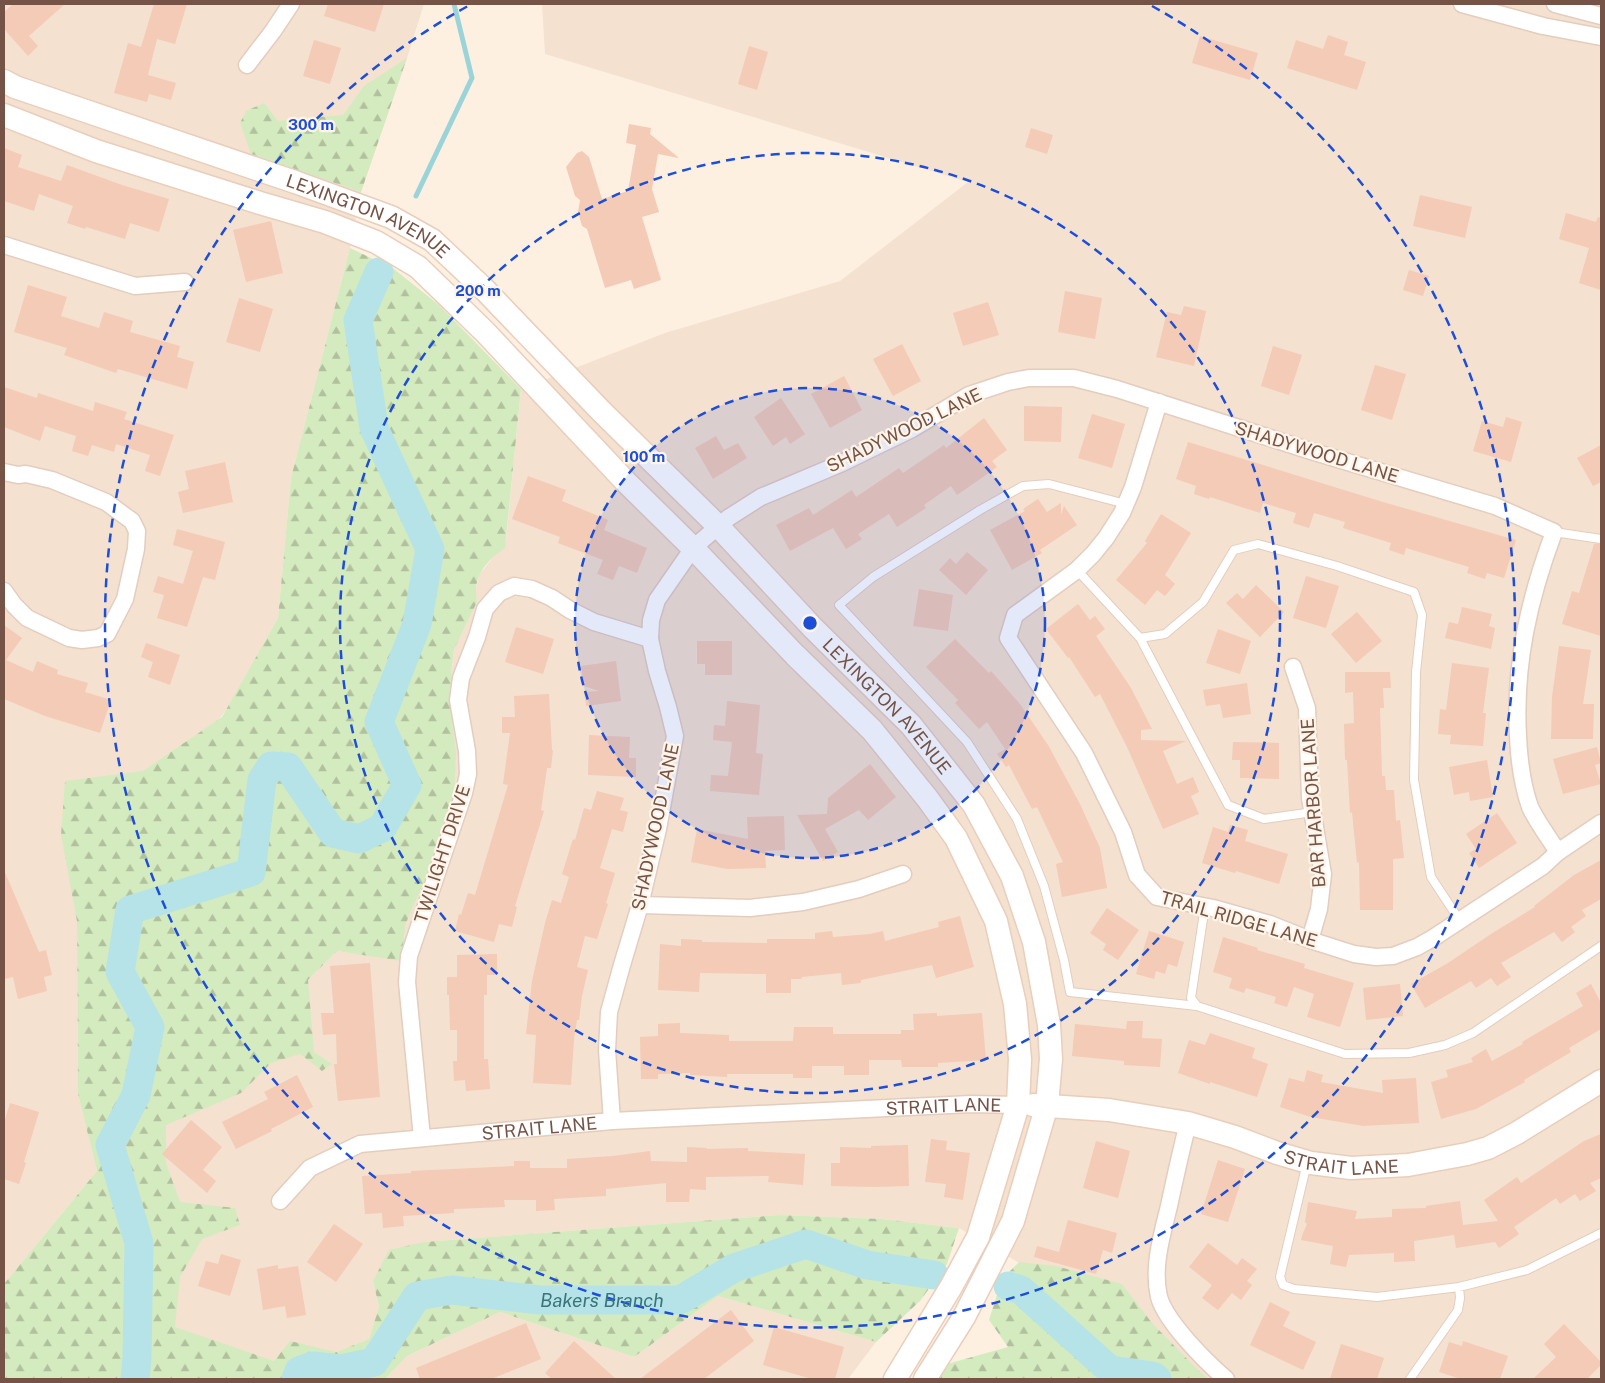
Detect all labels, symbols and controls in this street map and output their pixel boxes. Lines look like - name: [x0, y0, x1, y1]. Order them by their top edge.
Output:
- text: 300 m: [288, 116, 334, 133]
- street label: LEXINGTON AVENUE: [284, 169, 454, 262]
- text: 200 m: [455, 282, 501, 299]
- street label: SHADYWOOD LANE: [823, 383, 985, 477]
- street label: SHADYWOOD LANE: [1233, 417, 1401, 487]
- text: 100 m: [623, 448, 665, 465]
- centre of rings: [801, 614, 819, 632]
- street label: LEXINGTON AVENUE: [819, 633, 956, 778]
- street label: BAR HARBOR LANE: [1297, 717, 1329, 889]
- street label: SHADYWOOD LANE: [627, 742, 683, 912]
- street label: TWILIGHT DRIVE: [410, 782, 474, 926]
- street label: TRAIL RIDGE LANE: [1158, 887, 1320, 951]
- street label: STRAIT LANE: [885, 1093, 1002, 1119]
- street label: STRAIT LANE: [481, 1112, 598, 1143]
- street label: STRAIT LANE: [1282, 1145, 1399, 1178]
- water label: Bakers Branch: [540, 1289, 664, 1311]

